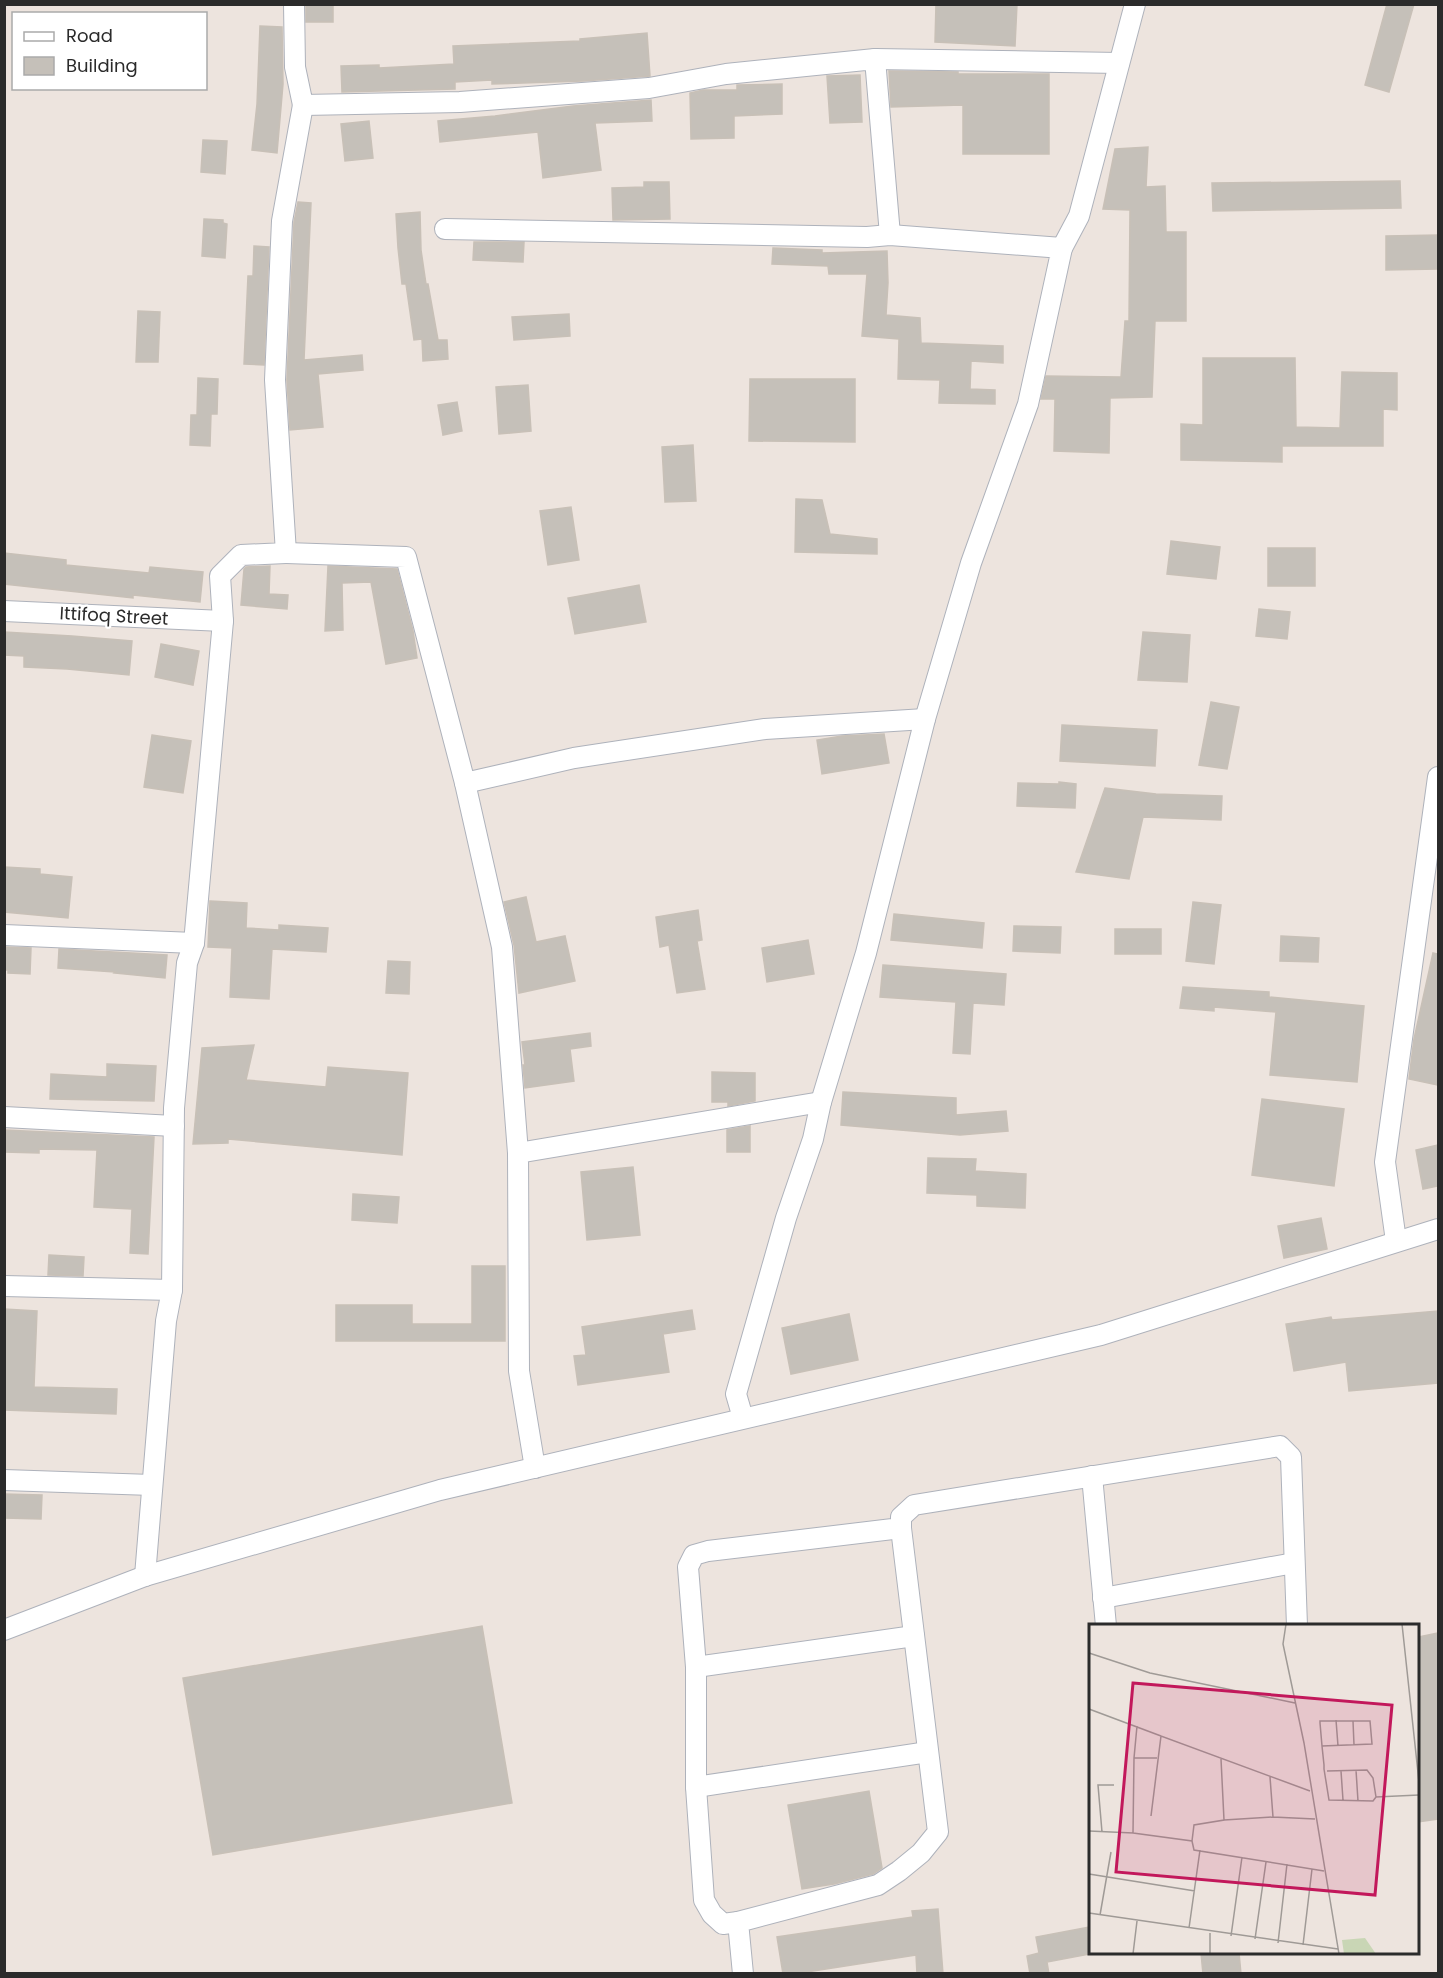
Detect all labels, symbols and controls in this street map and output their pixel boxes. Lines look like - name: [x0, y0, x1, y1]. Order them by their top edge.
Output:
- legend: [12, 12, 207, 90]
- text: Road: [66, 23, 113, 48]
- text: Building: [66, 53, 138, 78]
- street label: Ittifoq Street: [59, 600, 169, 631]
- inset map: [1089, 1624, 1419, 1954]

